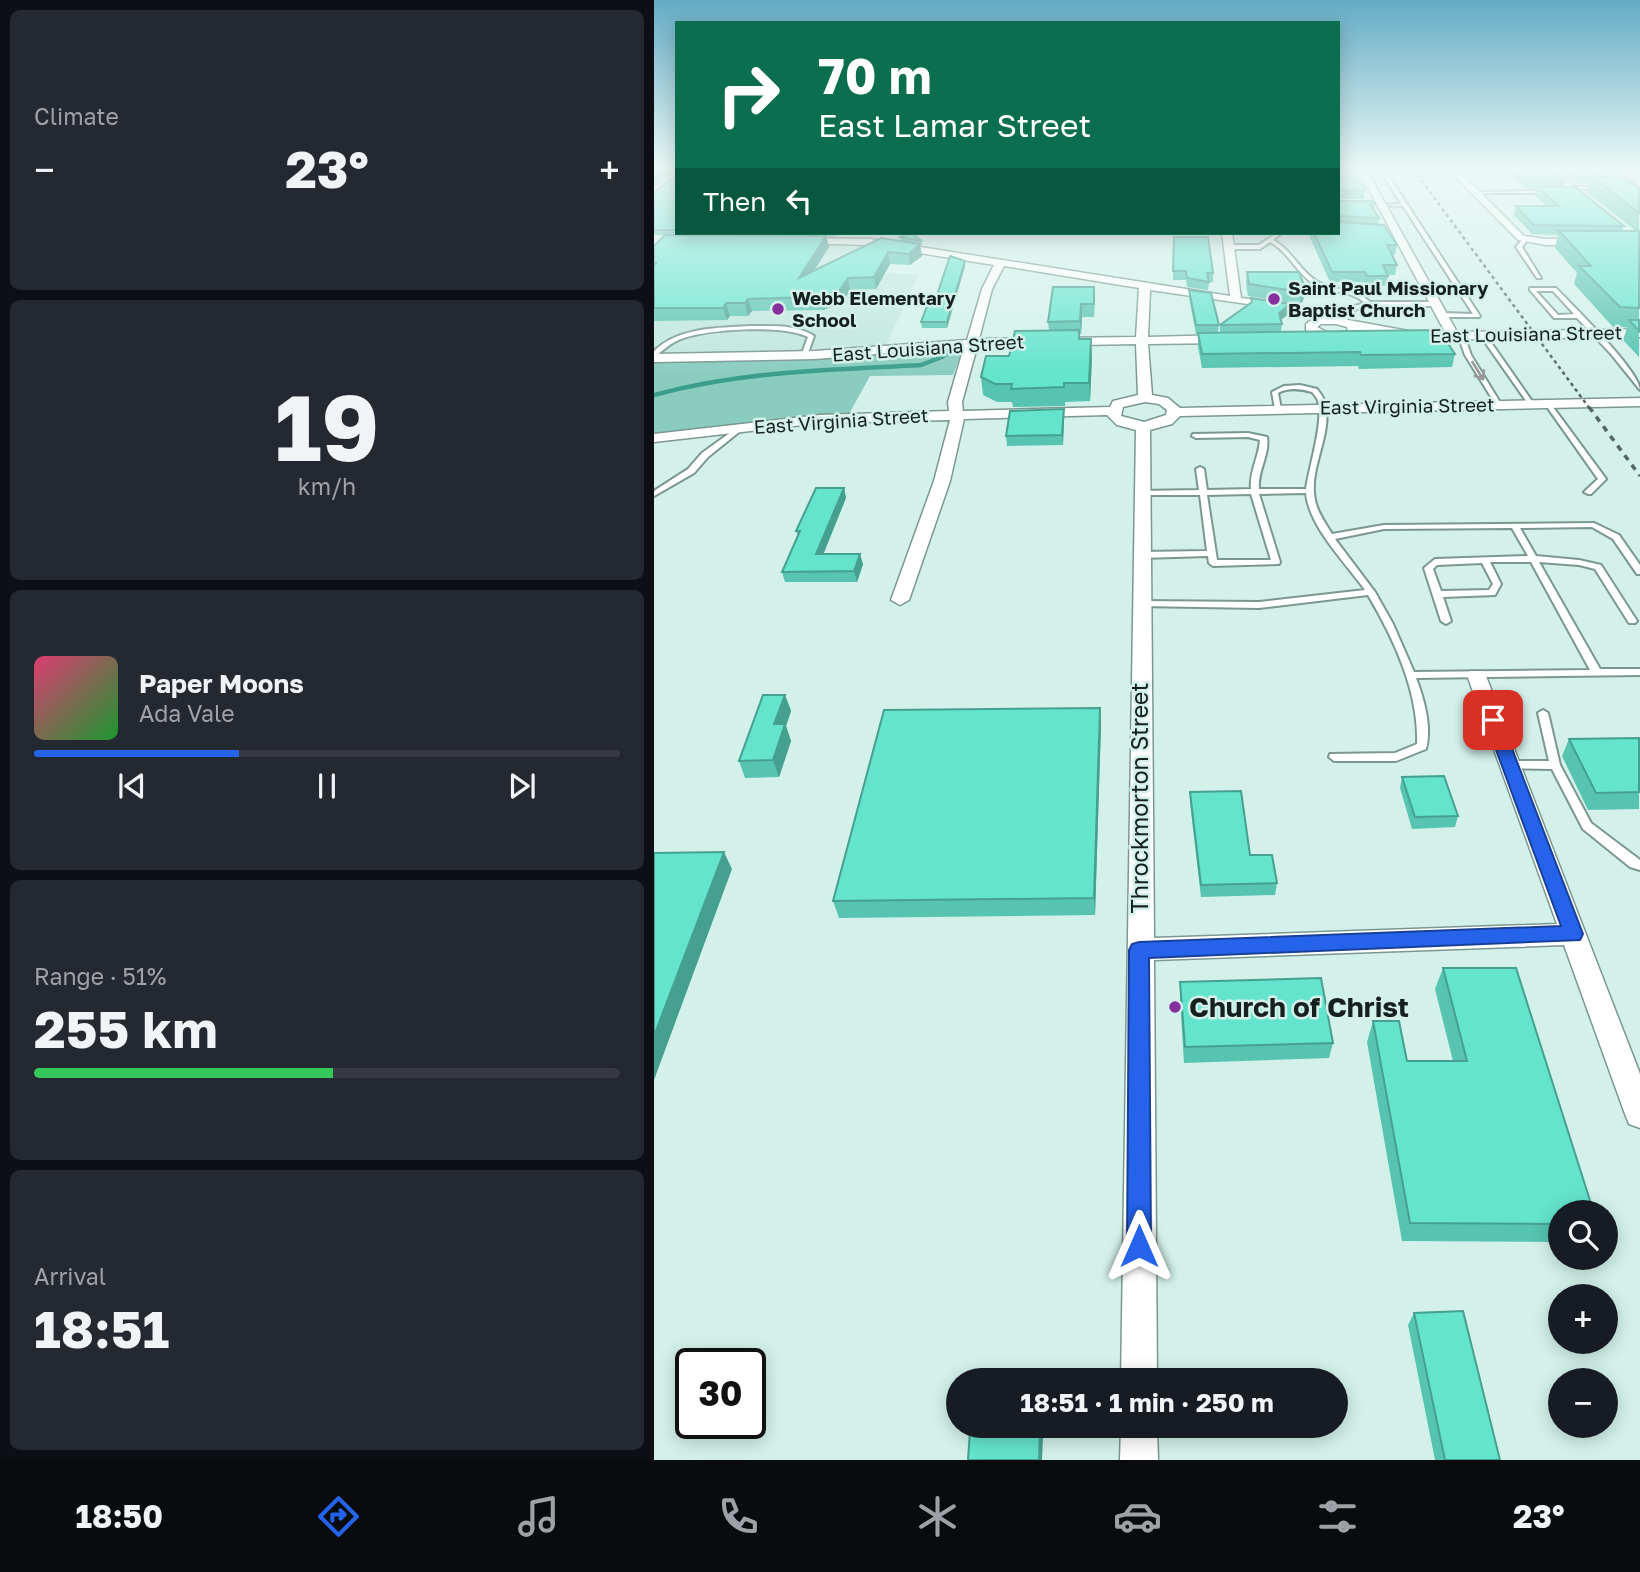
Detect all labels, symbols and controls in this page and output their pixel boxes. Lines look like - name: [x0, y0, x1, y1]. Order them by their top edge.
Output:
- text: 70 m: [818, 46, 932, 105]
- icon: right: [703, 49, 794, 140]
- text: Climate: [34, 102, 119, 130]
- text: East Lamar Street: [818, 106, 1091, 144]
- text: 23°: [285, 137, 369, 199]
- text: −: [34, 147, 55, 192]
- text: +: [599, 147, 620, 192]
- icon: left: [780, 182, 818, 220]
- text: Then: [703, 186, 766, 217]
- place label: Saint Paul Missionary Baptist Church: [1288, 276, 1489, 321]
- place label: Webb Elementary School: [792, 286, 957, 331]
- marker: Saint Paul Missionary Baptist Church: [1266, 291, 1282, 307]
- marker: Webb Elementary School: [770, 301, 786, 317]
- street label: East Louisiana Street: [1430, 320, 1622, 347]
- street label: East Louisiana Street: [831, 329, 1025, 366]
- one-way arrow: [1471, 360, 1485, 380]
- text: 19: [275, 372, 379, 481]
- street label: East Virginia Street: [1319, 392, 1495, 419]
- street label: East Virginia Street: [753, 403, 929, 438]
- text: km/h: [298, 472, 356, 500]
- text: Paper Moons: [139, 668, 304, 699]
- street label: Throckmorton Street: [1125, 682, 1153, 914]
- pin: [1463, 690, 1523, 750]
- text: Ada Vale: [139, 699, 235, 727]
- icon: arrive: [1474, 701, 1512, 739]
- icon: previous: [113, 767, 151, 805]
- icon: pause: [308, 767, 346, 805]
- icon: next: [503, 767, 541, 805]
- text: Range · 51%: [34, 962, 166, 990]
- place label: Church of Christ: [1189, 990, 1409, 1023]
- text: 255 km: [34, 997, 218, 1059]
- marker: Church of Christ: [1167, 999, 1183, 1015]
- map controls: [1548, 1200, 1618, 1438]
- button: search: [1548, 1200, 1618, 1270]
- position arrow: [1102, 1209, 1176, 1283]
- text: Arrival: [34, 1262, 106, 1290]
- button: +: [1548, 1284, 1618, 1354]
- text: 18:51: [34, 1297, 169, 1359]
- speed limit sign: 30: [675, 1348, 766, 1439]
- button: −: [1548, 1368, 1618, 1438]
- text: 18:51 · 1 min · 250 m: [1020, 1387, 1274, 1418]
- icon: directions: [314, 1492, 363, 1541]
- icon: music: [514, 1492, 563, 1541]
- icon: phone: [714, 1492, 763, 1541]
- icon: climate: [913, 1492, 962, 1541]
- icon: car: [1113, 1492, 1162, 1541]
- icon: filters: [1313, 1492, 1362, 1541]
- text: 18:50: [75, 1497, 163, 1535]
- text: 23°: [1513, 1497, 1565, 1535]

